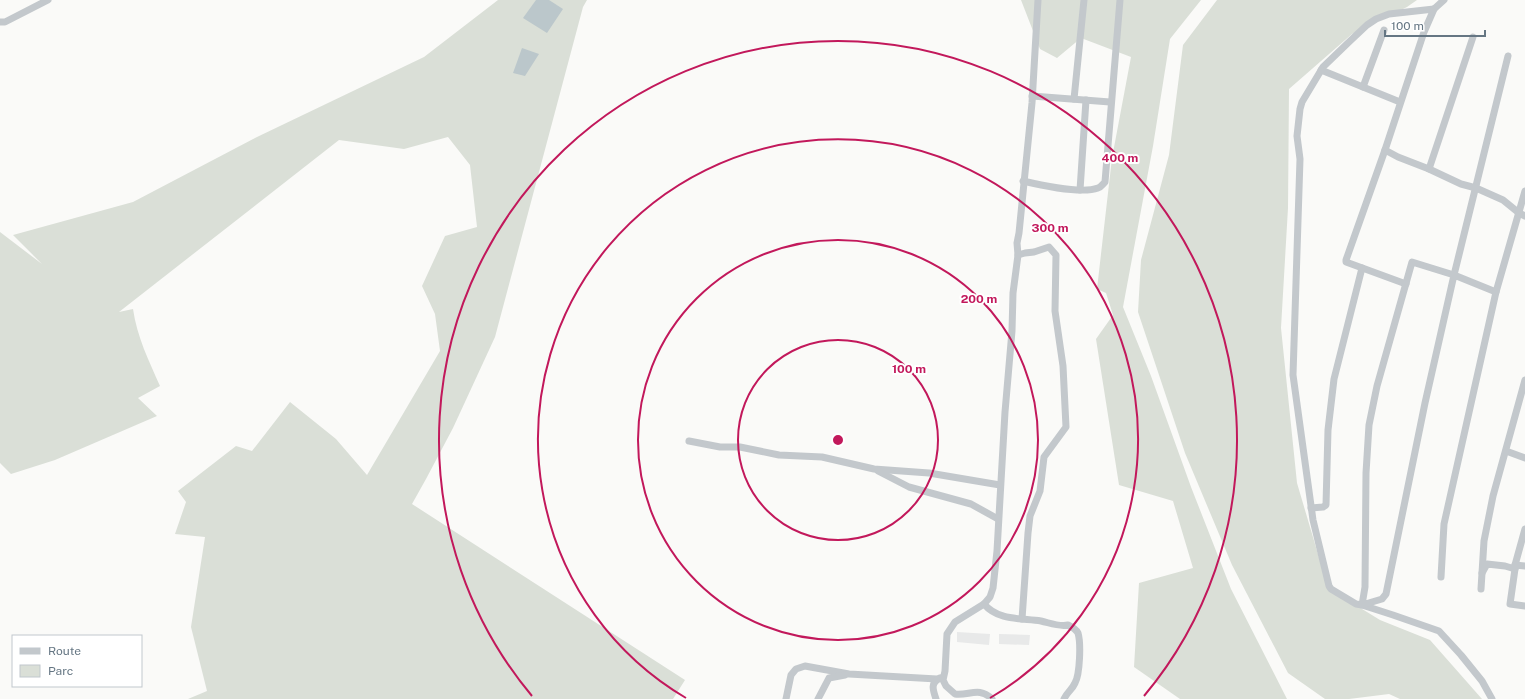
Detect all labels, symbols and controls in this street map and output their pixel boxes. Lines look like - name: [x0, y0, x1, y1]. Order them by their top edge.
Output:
- scale bar: [1385, 12, 1485, 38]
- text: 100 m: [1391, 19, 1424, 33]
- text: 400 m: [1102, 151, 1139, 165]
- text: 300 m: [1032, 221, 1069, 235]
- text: 200 m: [961, 292, 997, 306]
- text: 100 m: [892, 362, 926, 376]
- centre of rings: [831, 433, 845, 447]
- legend: [12, 635, 142, 687]
- text: Route: [48, 644, 81, 658]
- text: Parc: [48, 664, 73, 678]

